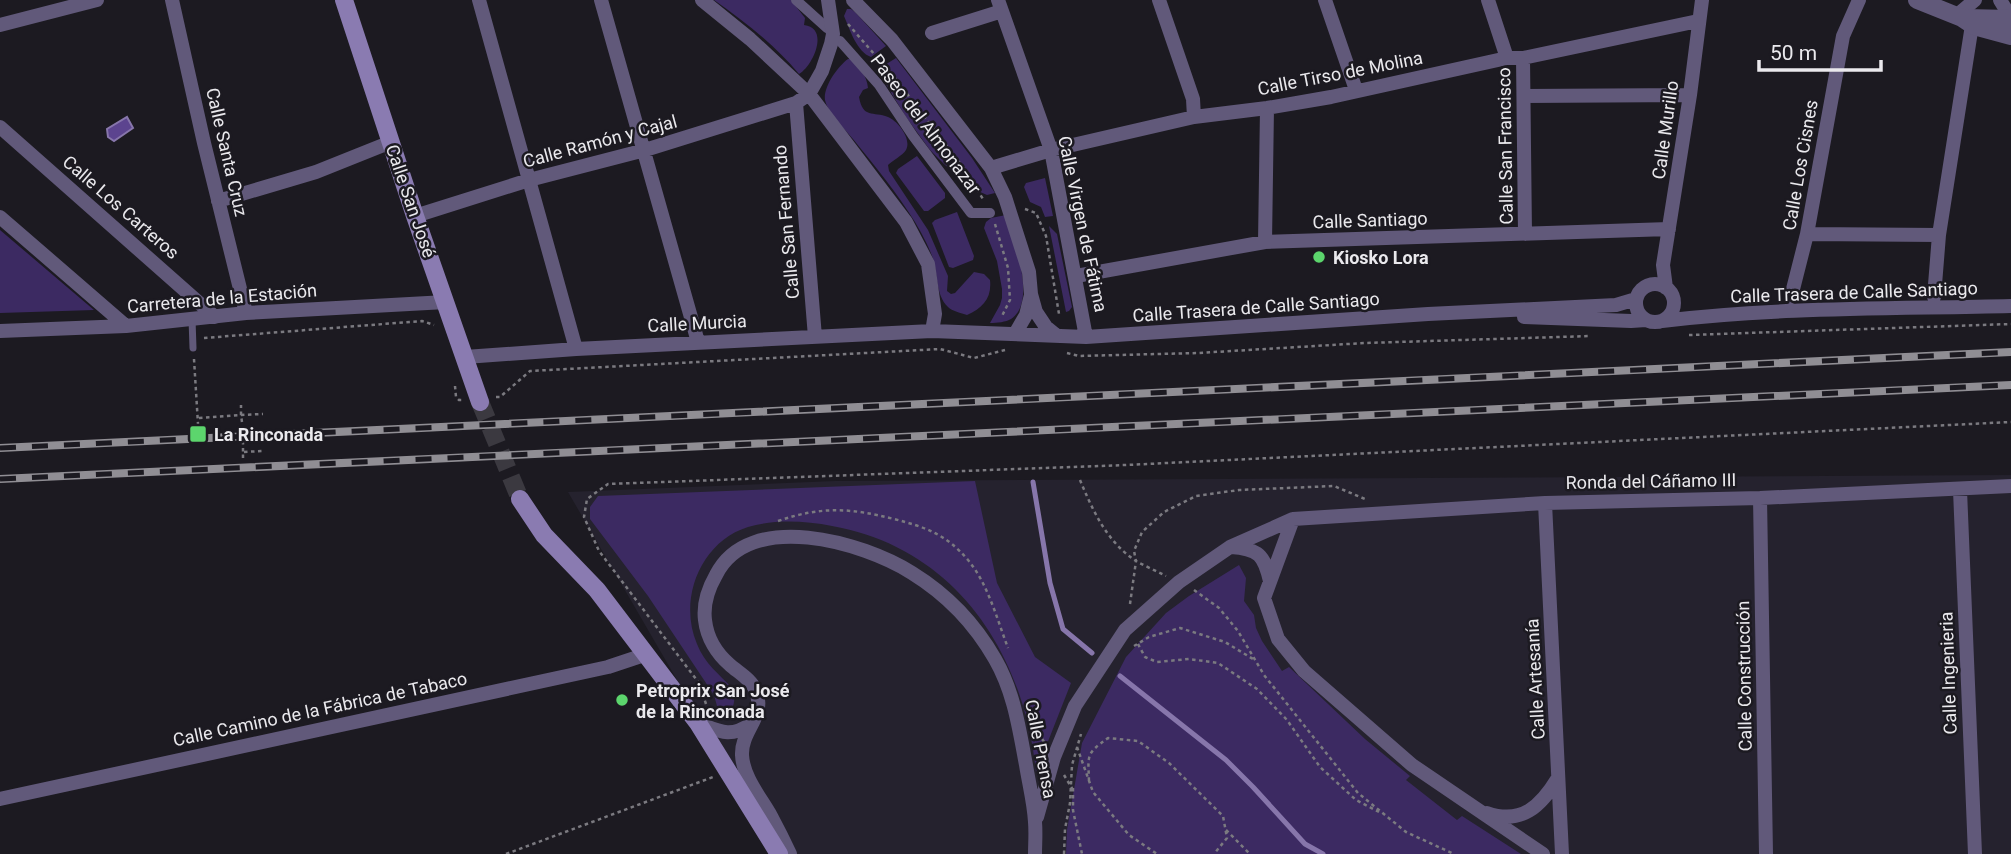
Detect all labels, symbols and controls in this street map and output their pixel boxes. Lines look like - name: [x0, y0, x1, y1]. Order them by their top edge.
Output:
- scale bar: [1759, 28, 1882, 72]
- text: 50 m: [1770, 41, 1817, 65]
- street label: Calle Tirso de Molina: [1256, 47, 1424, 99]
- street label: Paseo del Almonazar: [866, 50, 986, 198]
- street label: Calle San Francisco: [1493, 67, 1517, 225]
- street label: Calle Murillo: [1648, 79, 1682, 181]
- street label: Calle Santa Cruz: [202, 86, 252, 218]
- street label: Calle Los Cisnes: [1778, 98, 1822, 232]
- street label: Calle Ramón y Cajal: [521, 110, 679, 172]
- street label: Calle Virgen de Fátima: [1054, 134, 1112, 314]
- street label: Calle San José: [382, 142, 440, 260]
- street label: Calle San Fernando: [769, 144, 803, 300]
- street label: Calle Los Carteros: [59, 151, 183, 263]
- street label: Calle Santiago: [1312, 207, 1428, 233]
- place label: Kiosko Lora: [1333, 247, 1429, 268]
- marker: Kiosko Lora: [1311, 249, 1327, 265]
- street label: Calle Trasera de Calle Santiago: [1730, 277, 1978, 307]
- street label: Carretera de la Estación: [126, 279, 318, 317]
- street label: Calle Trasera de Calle Santiago: [1132, 288, 1380, 326]
- street label: Calle Murcia: [647, 310, 747, 336]
- marker: La Rinconada: [188, 424, 208, 444]
- place label: La Rinconada: [214, 424, 324, 445]
- street label: Ronda del Cáñamo III: [1565, 469, 1737, 493]
- street label: Calle Construcción: [1732, 600, 1756, 752]
- street label: Calle Ingenieria: [1935, 611, 1961, 735]
- street label: Calle Artesanía: [1521, 618, 1549, 740]
- street label: Calle Camino de la Fábrica de Tabaco: [171, 668, 469, 750]
- place label: Petroprix San José de la Rinconada: [636, 680, 790, 722]
- marker: Petroprix San José de la Rinconada: [614, 692, 630, 708]
- street label: Calle Prensa: [1021, 698, 1061, 800]

